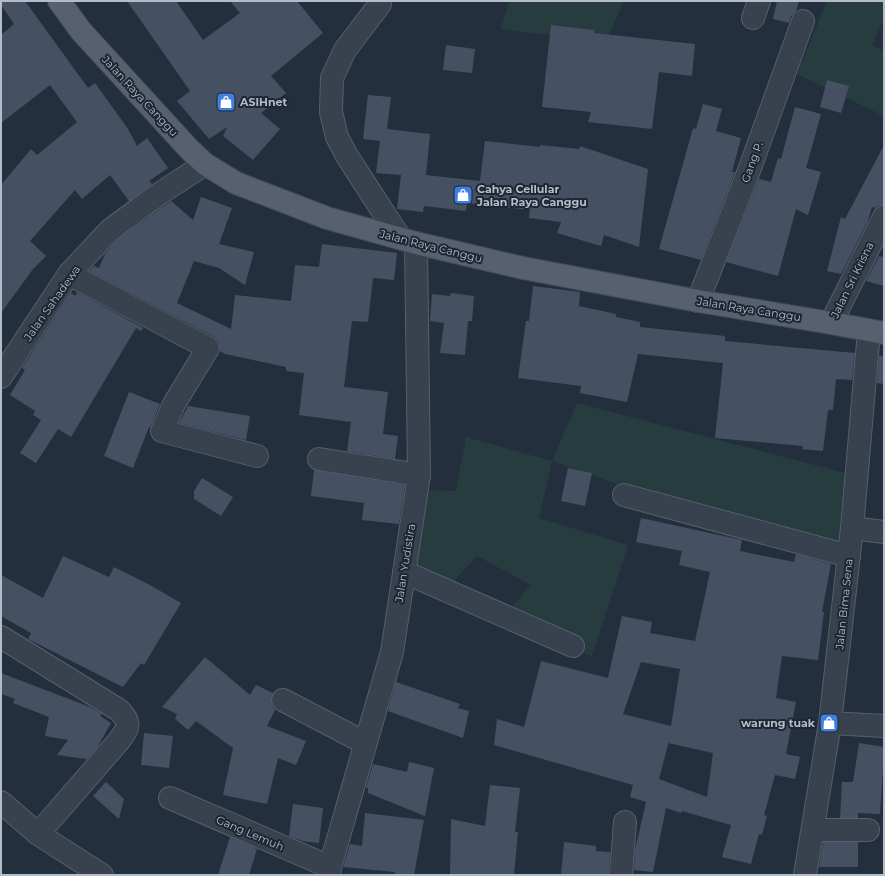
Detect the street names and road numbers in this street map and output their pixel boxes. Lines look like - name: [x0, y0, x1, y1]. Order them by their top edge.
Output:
- street label: Jalan Raya Canggu: [98, 52, 181, 139]
- street label: Gang P.: [738, 140, 766, 184]
- street label: Jalan Raya Canggu: [377, 226, 484, 266]
- street label: Jalan Sri Krisna: [827, 240, 876, 321]
- street label: Jalan Sahadewa: [20, 263, 83, 344]
- street label: Jalan Raya Canggu: [695, 294, 802, 324]
- street label: Jalan Yudistira: [392, 523, 418, 604]
- street label: Jalan Bima Sena: [832, 558, 856, 651]
- street label: Gang Lemuh: [214, 812, 286, 854]

